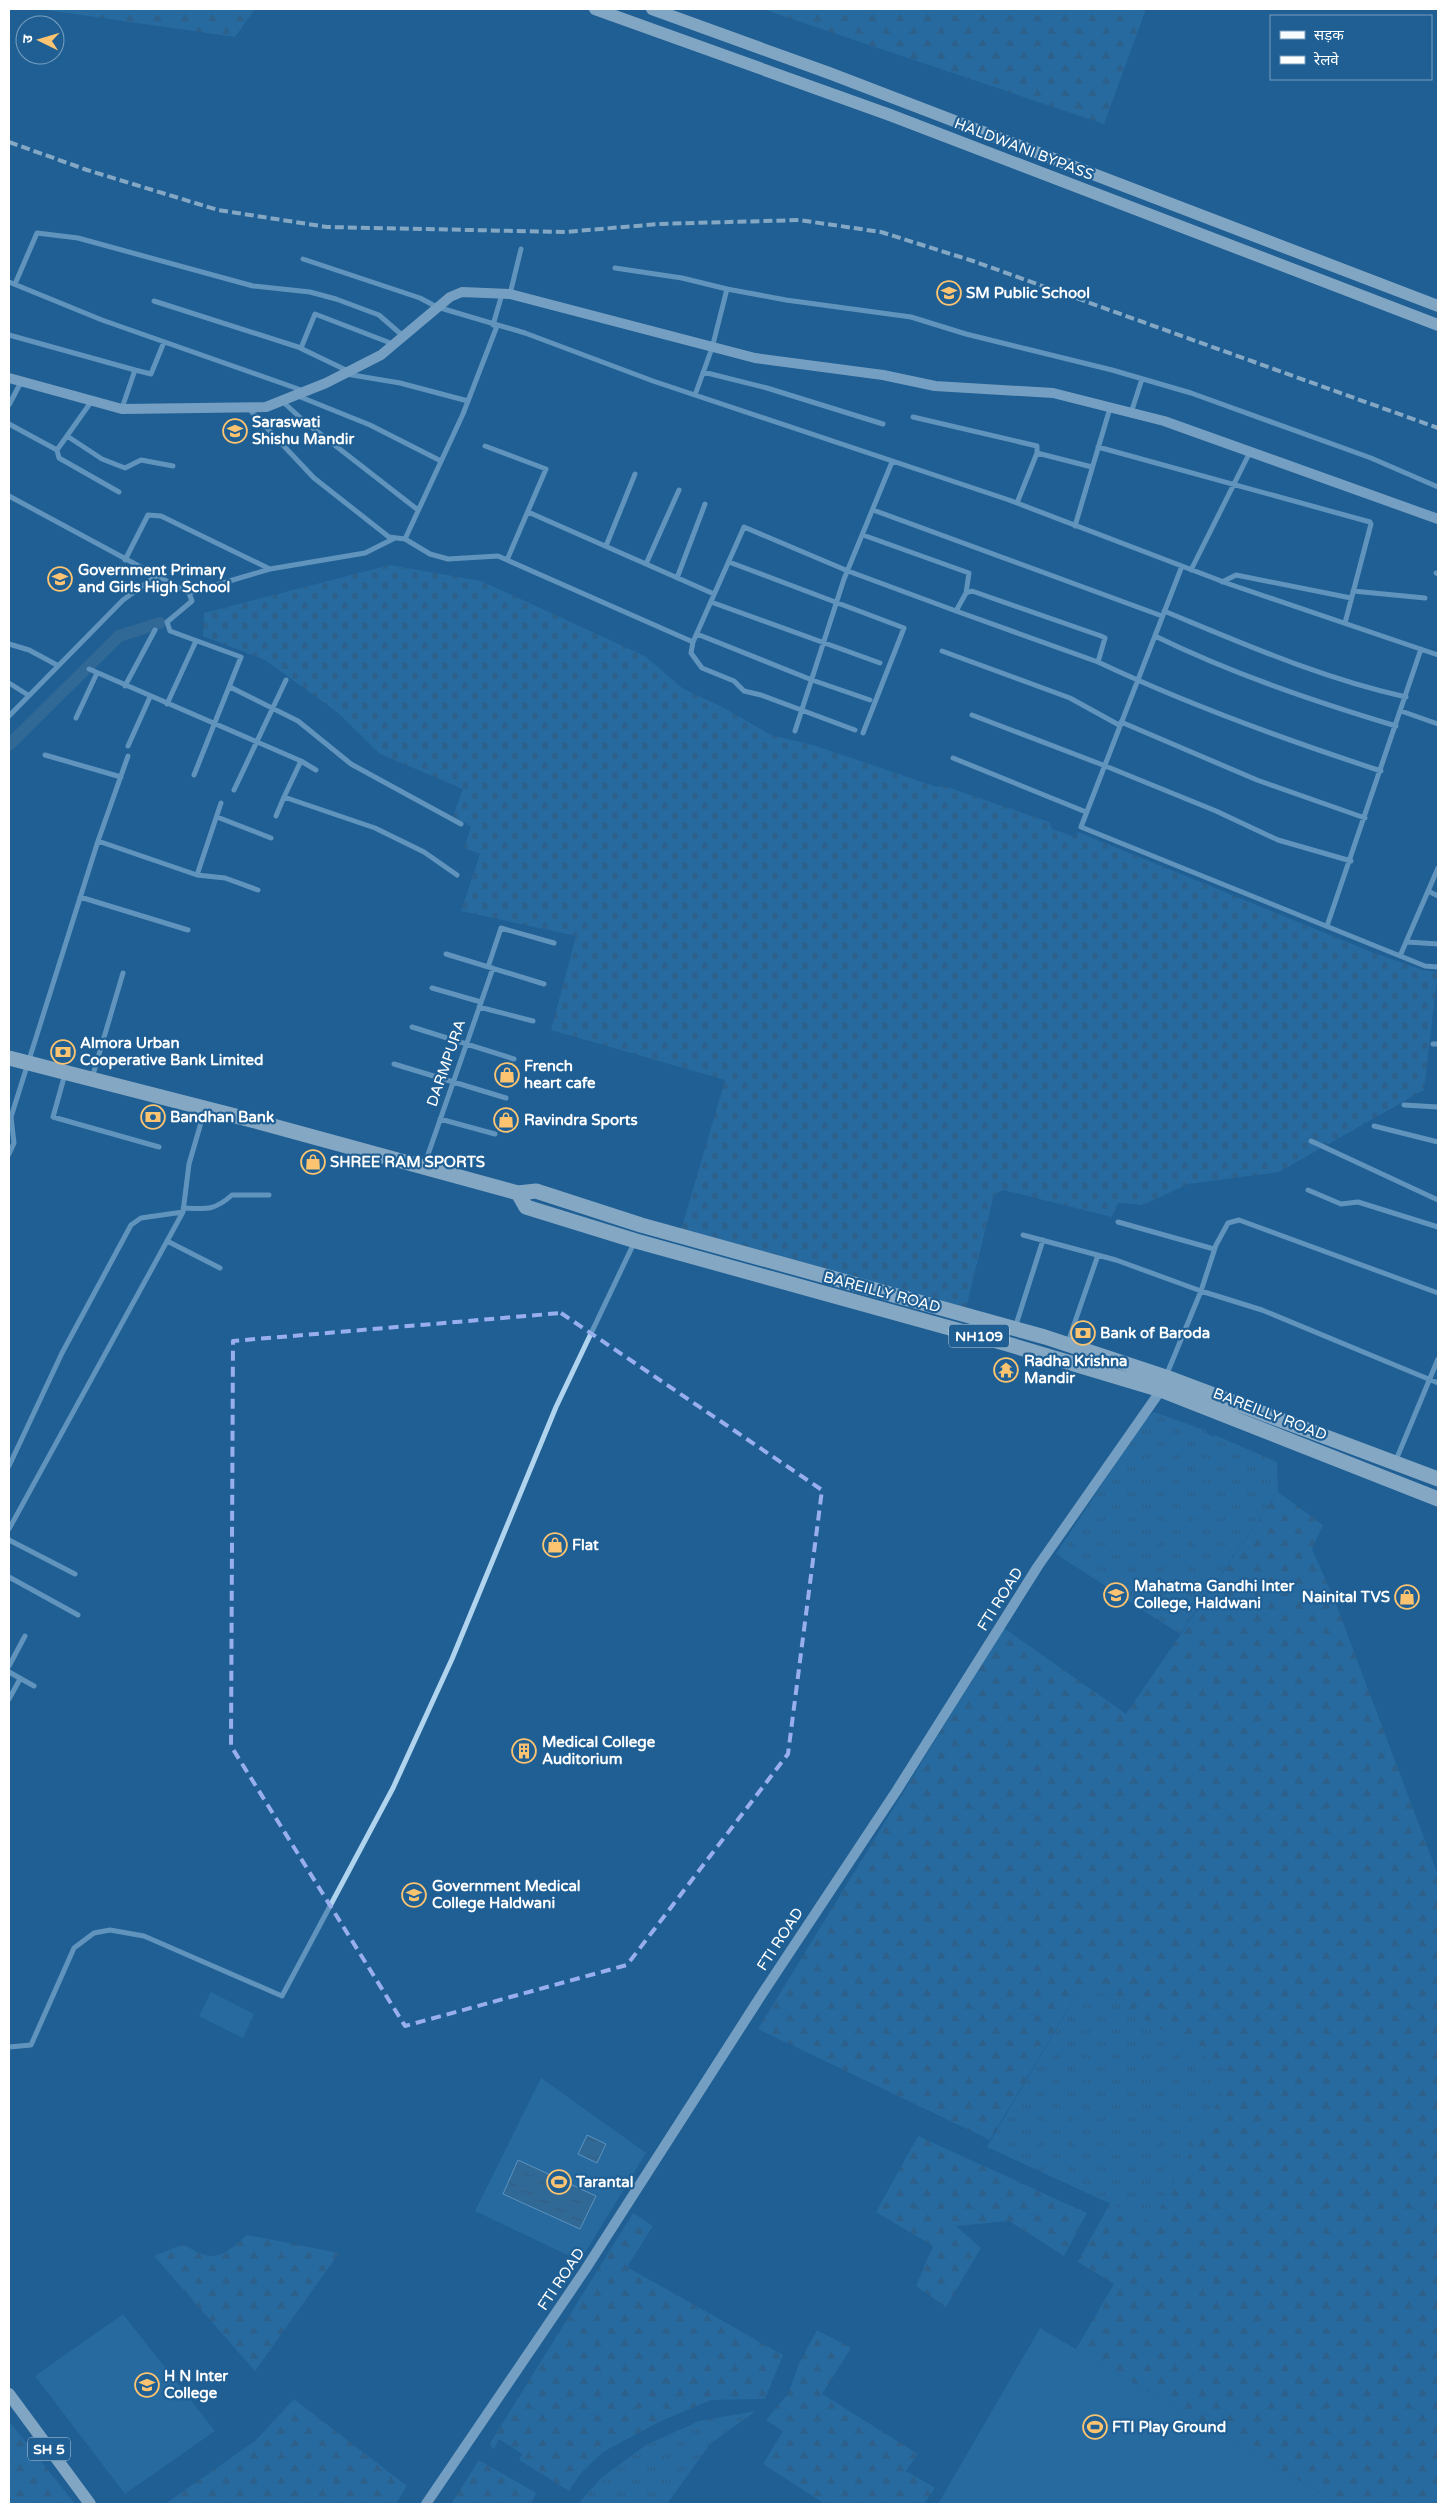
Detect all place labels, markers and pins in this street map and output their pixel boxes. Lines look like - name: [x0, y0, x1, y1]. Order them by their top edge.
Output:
- school or university icon: SM Public School: [936, 280, 962, 306]
- place label: SM Public School: [966, 284, 1090, 302]
- place label: Saraswati Shishu Mandir: [252, 413, 355, 448]
- school or university icon: Saraswati Shishu Mandir: [222, 418, 248, 444]
- place label: Government Primary and Girls High School: [78, 561, 230, 597]
- school or university icon: Government Primary and Girls High School: [47, 566, 73, 592]
- place label: Almora Urban Cooperative Bank Limited: [80, 1034, 264, 1070]
- bank icon: Almora Urban Cooperative Bank Limited: [50, 1039, 76, 1065]
- place label: French heart cafe: [524, 1057, 596, 1092]
- shop icon: French heart cafe: [494, 1062, 520, 1088]
- bank icon: Bandhan Bank: [140, 1104, 166, 1130]
- shop icon: Ravindra Sports: [493, 1107, 519, 1133]
- place label: Bandhan Bank: [170, 1108, 274, 1126]
- place label: Ravindra Sports: [524, 1111, 638, 1130]
- shop icon: SHREE RAM SPORTS: [300, 1149, 326, 1175]
- place label: SHREE RAM SPORTS: [330, 1153, 485, 1171]
- bank icon: Bank of Baroda: [1070, 1320, 1096, 1346]
- place label: Bank of Baroda: [1100, 1324, 1210, 1342]
- place label: Radha Krishna Mandir: [1024, 1352, 1127, 1387]
- temple icon: Radha Krishna Mandir: [993, 1357, 1019, 1383]
- shop icon: Flat: [542, 1532, 568, 1558]
- place label: Flat: [572, 1536, 599, 1554]
- place label: Mahatma Gandhi Inter College, Haldwani: [1134, 1577, 1294, 1613]
- school or university icon: Mahatma Gandhi Inter College, Haldwani: [1103, 1582, 1129, 1608]
- shop icon: Nainital TVS: [1394, 1584, 1420, 1610]
- place label: Nainital TVS: [1302, 1588, 1390, 1606]
- place label: Medical College Auditorium: [542, 1733, 656, 1768]
- building icon: Medical College Auditorium: [511, 1738, 537, 1764]
- place label: Government Medical College Haldwani: [432, 1877, 581, 1913]
- school or university icon: Government Medical College Haldwani: [401, 1882, 427, 1908]
- sports icon: Tarantal: [546, 2169, 572, 2195]
- place label: Tarantal: [575, 2173, 633, 2191]
- place label: H N Inter College: [164, 2367, 228, 2403]
- school or university icon: H N Inter College: [134, 2372, 160, 2398]
- sports icon: FTI Play Ground: [1082, 2414, 1108, 2440]
- place label: FTI Play Ground: [1112, 2418, 1226, 2437]

